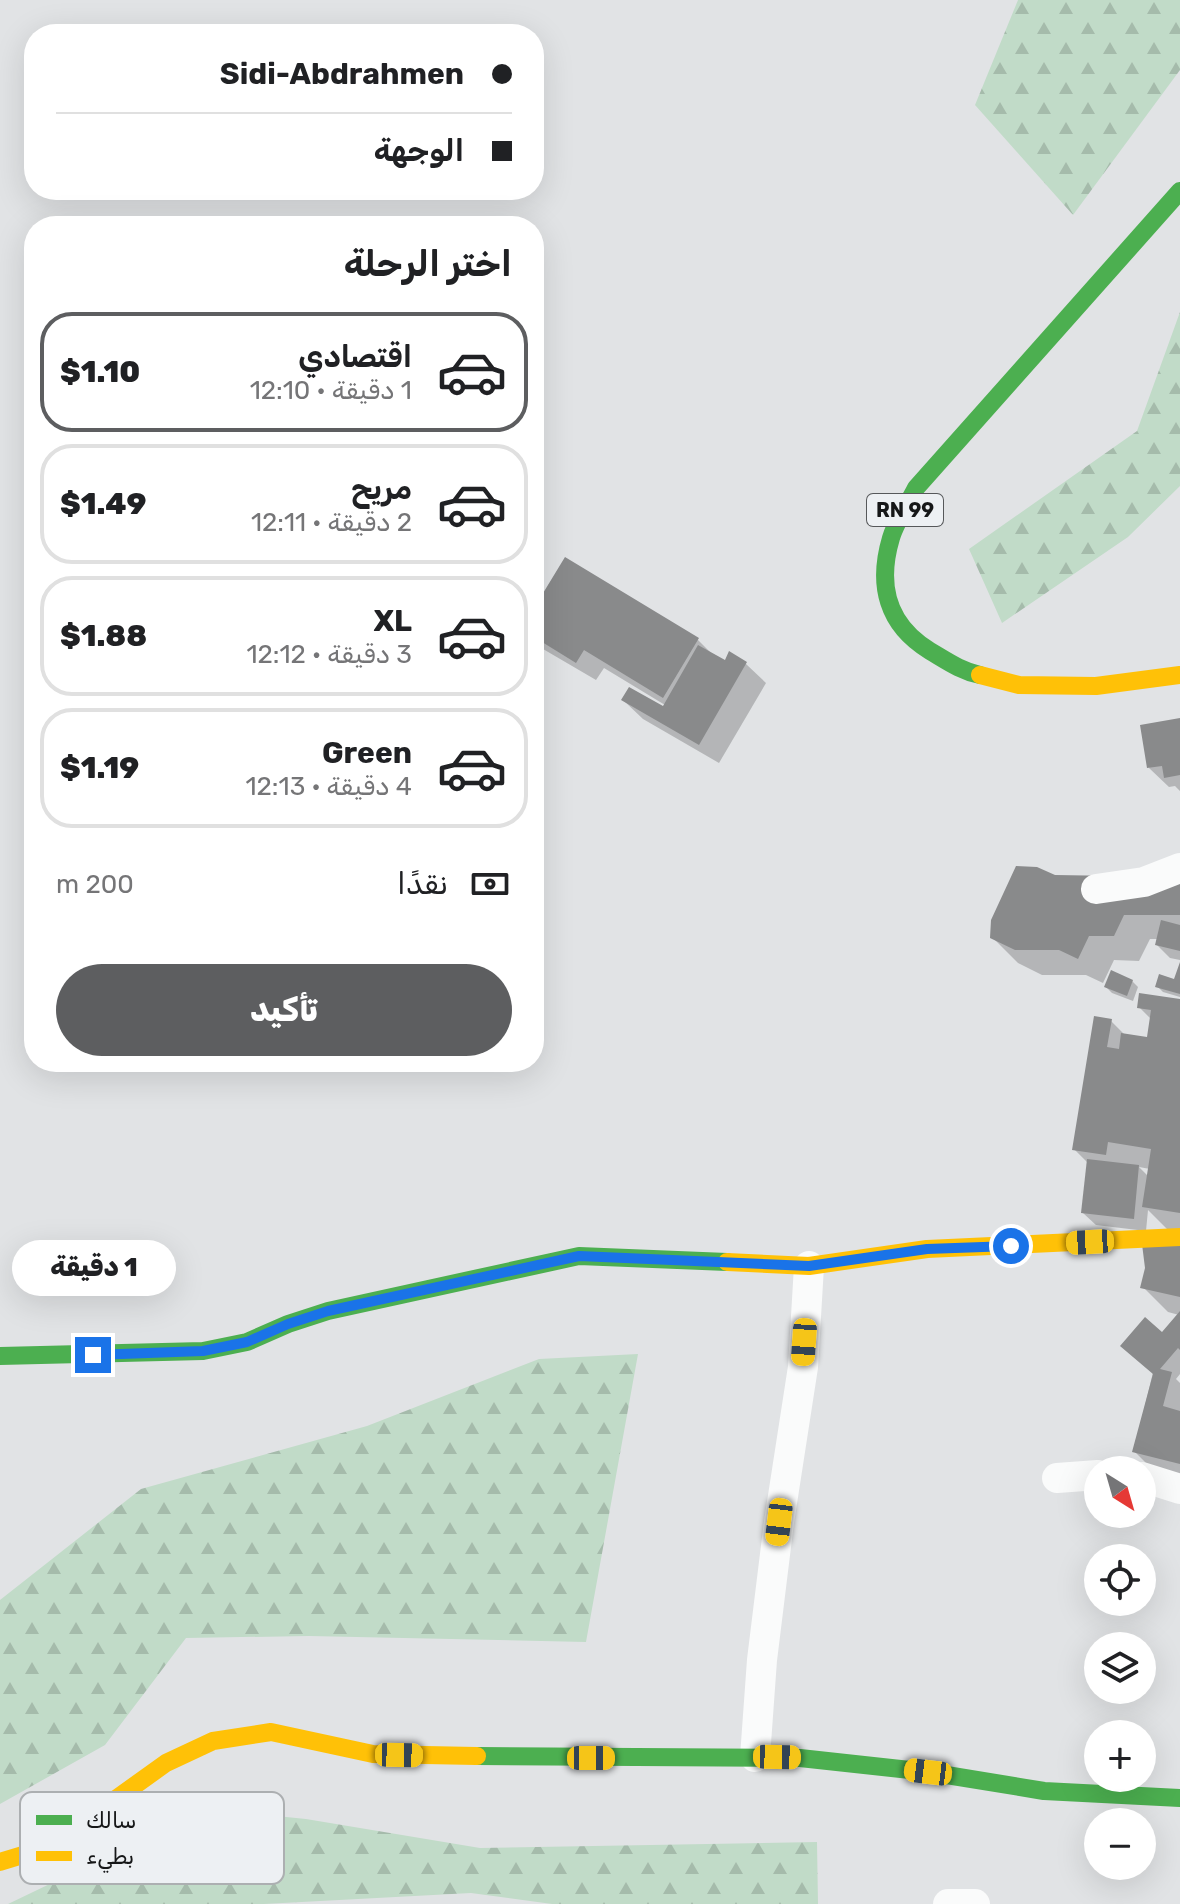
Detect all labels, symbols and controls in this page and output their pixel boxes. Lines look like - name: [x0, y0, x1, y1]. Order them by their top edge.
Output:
- text: Sidi-Abdrahmen: [220, 56, 464, 92]
- text: الوجهة: [374, 133, 464, 169]
- text: اختر الرحلة: [344, 242, 512, 285]
- icon: car: [436, 336, 508, 408]
- text: اقتصادي: [298, 339, 412, 375]
- text: $1.10: [60, 354, 140, 390]
- text: 1 دقيقة · 12:10: [250, 375, 412, 406]
- icon: car: [436, 468, 508, 540]
- text: مريح: [351, 471, 412, 507]
- text: $1.49: [60, 486, 146, 522]
- road number: RN 99: [867, 494, 943, 526]
- text: 2 دقيقة · 12:11: [251, 507, 412, 538]
- icon: car: [436, 600, 508, 672]
- text: XL: [373, 603, 412, 639]
- text: $1.88: [60, 618, 147, 654]
- text: 3 دقيقة · 12:12: [246, 639, 412, 670]
- icon: car: [436, 732, 508, 804]
- text: Green: [322, 735, 412, 771]
- text: $1.19: [60, 750, 139, 786]
- text: 4 دقيقة · 12:13: [245, 771, 412, 802]
- icon: cash: [468, 862, 512, 906]
- text: نقدًا: [397, 866, 448, 902]
- text: 200 m: [56, 869, 134, 900]
- button: تأكيد: [56, 964, 512, 1056]
- route start: [993, 1228, 1029, 1264]
- car: [1065, 1229, 1115, 1255]
- callout: 1 دقيقة: [11, 1239, 175, 1295]
- text: 1 دقيقة: [50, 1252, 138, 1283]
- car: [790, 1317, 818, 1367]
- route end: [75, 1337, 111, 1373]
- north arrow: [1084, 1456, 1156, 1528]
- map controls: [1084, 1456, 1156, 1880]
- car: [764, 1497, 794, 1547]
- button: locate: [1084, 1544, 1156, 1616]
- button: layers: [1084, 1632, 1156, 1704]
- button: +: [1084, 1720, 1156, 1792]
- car: [375, 1743, 423, 1767]
- car: [753, 1745, 801, 1769]
- car: [567, 1746, 615, 1770]
- car: [903, 1757, 953, 1787]
- legend: [20, 1792, 284, 1884]
- text: سالك: [86, 1807, 137, 1834]
- button: −: [1084, 1808, 1156, 1880]
- text: بطيء: [86, 1843, 134, 1873]

